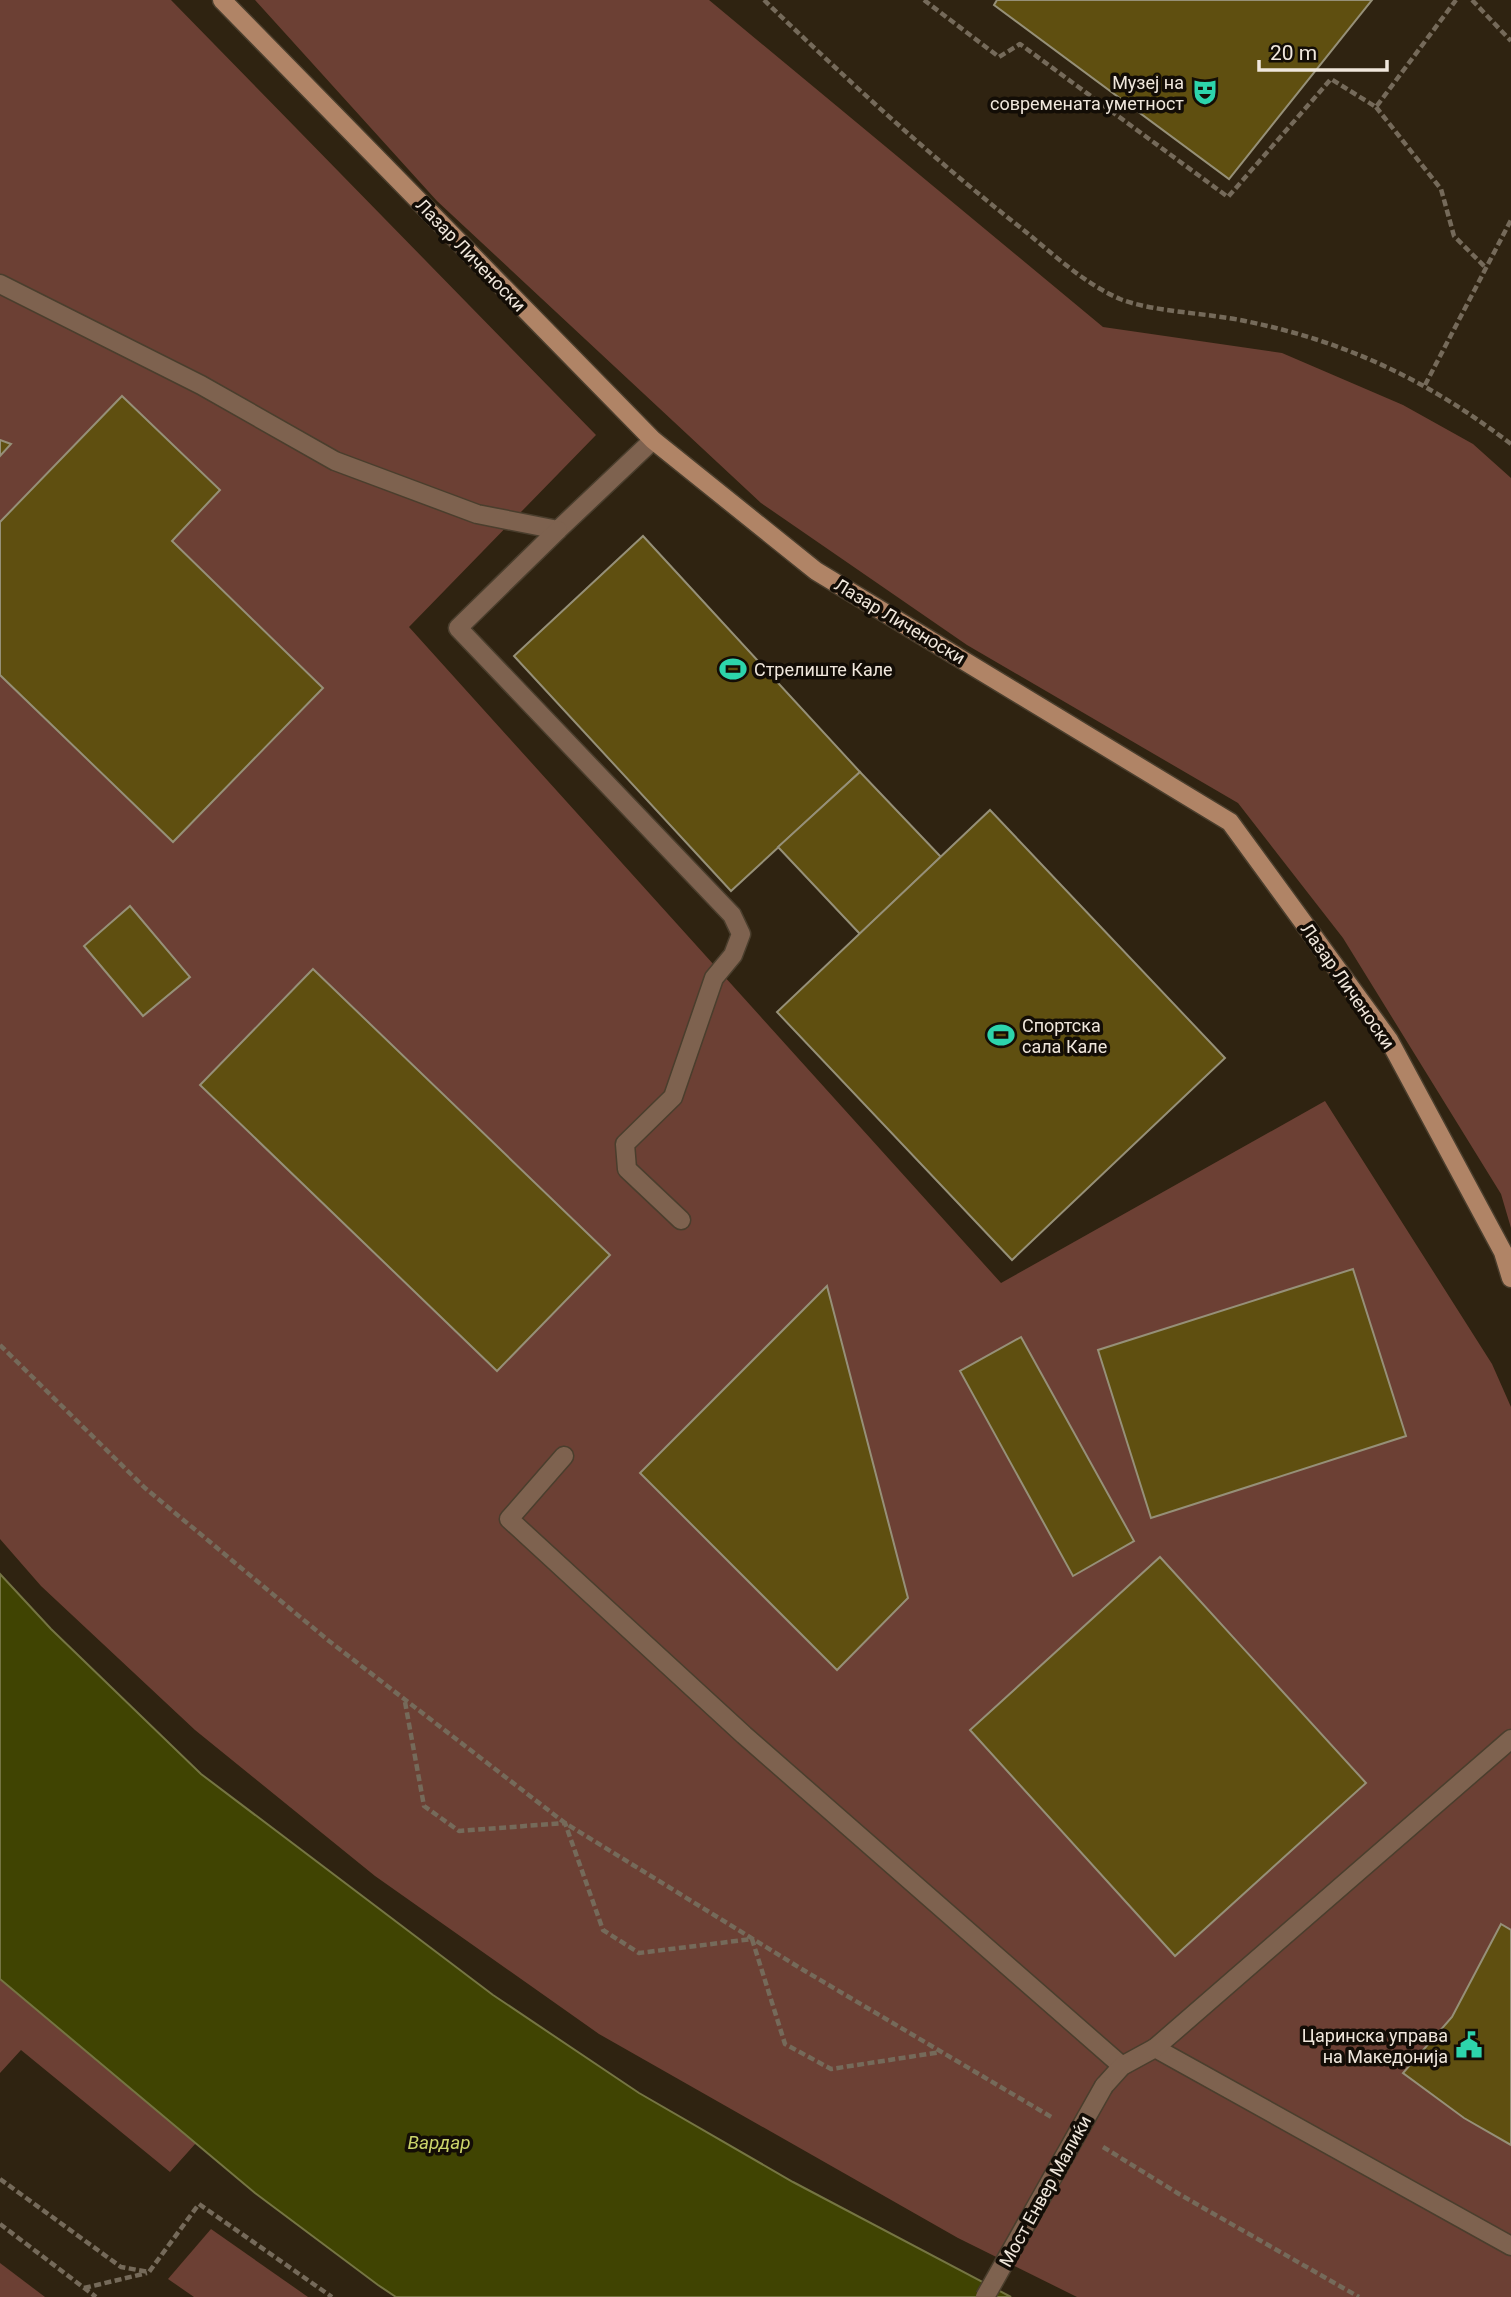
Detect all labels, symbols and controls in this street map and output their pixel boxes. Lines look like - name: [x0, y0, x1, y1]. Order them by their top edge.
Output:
- scale bar: [1259, 28, 1387, 72]
- text: 20 m: [1270, 41, 1317, 65]
- place label: Музеј на современата уметност: [990, 72, 1184, 114]
- theatre icon: Музеј на современата уметност: [1190, 77, 1220, 107]
- street label: Лазар Личеноски: [412, 194, 530, 316]
- street label: Лазар Личеноски: [831, 574, 969, 668]
- sports icon: Стрелиште Кале: [718, 654, 748, 684]
- place label: Стрелиште Кале: [754, 659, 893, 680]
- street label: Лазар Личеноски: [1297, 919, 1399, 1053]
- place label: Спортска сала Кале: [1022, 1015, 1107, 1057]
- sports icon: Спортска сала Кале: [986, 1020, 1016, 1050]
- place label: Царинска управа на Македонија: [1302, 2025, 1448, 2067]
- public building icon: Царинска управа на Македонија: [1454, 2030, 1484, 2060]
- street label: Мост Енвер Малиќи: [995, 2112, 1095, 2270]
- water label: Вардар: [407, 2131, 471, 2154]

